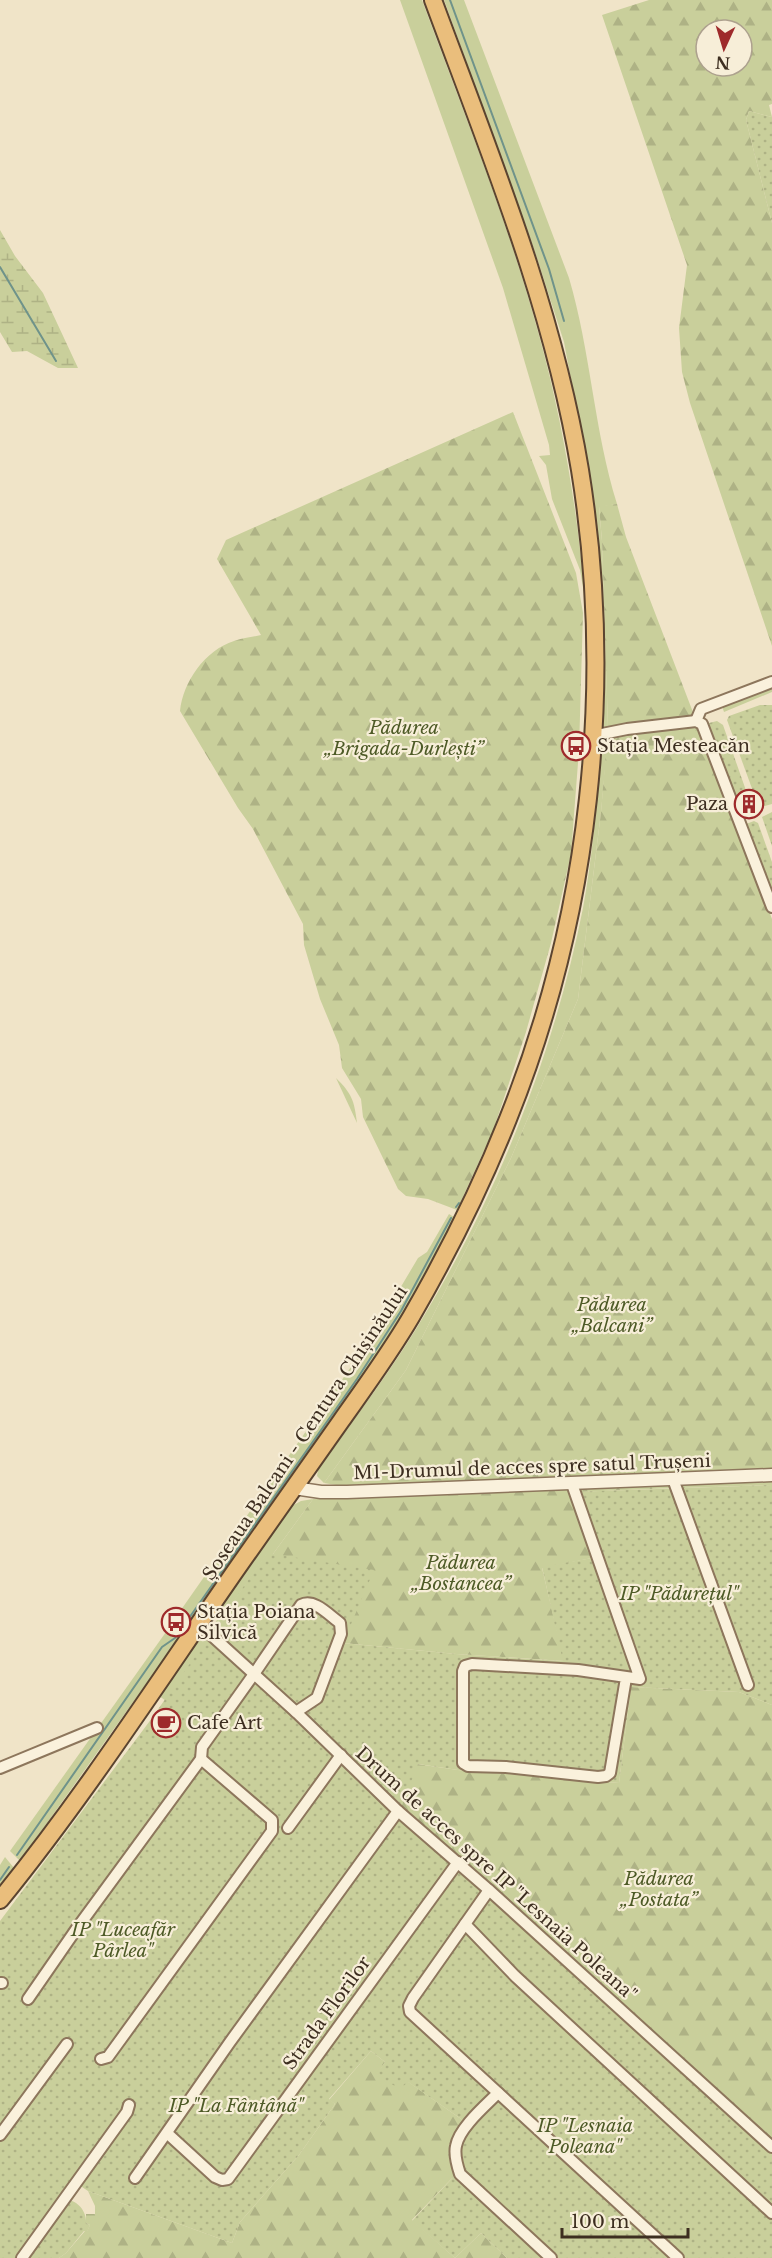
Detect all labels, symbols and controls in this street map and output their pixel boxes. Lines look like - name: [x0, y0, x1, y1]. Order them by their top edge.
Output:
- north arrow: [694, 18, 754, 78]
- text: N: [715, 52, 731, 73]
- park label: Pădurea „Brigada-Durlești”: [322, 717, 486, 760]
- bus stop icon: Stația Mesteacăn: [560, 730, 592, 762]
- place label: Stația Mesteacăn: [597, 735, 750, 757]
- building icon: Paza: [733, 788, 765, 820]
- place label: Paza: [686, 793, 728, 815]
- street label: Șoseaua Balcani - Centura Chișinăului: [198, 1282, 412, 1584]
- park label: Pădurea „Balcani”: [570, 1294, 654, 1337]
- street label: M1-Drumul de acces spre satul Trușeni: [353, 1450, 711, 1484]
- park label: Pădurea „Bostancea”: [409, 1552, 513, 1595]
- park label: IP "Pădurețul": [619, 1583, 740, 1605]
- place label: Stația Poiana Silvică: [197, 1601, 315, 1644]
- bus stop icon: Stația Poiana Silvică: [160, 1606, 192, 1638]
- cafe icon: Cafe Art: [150, 1707, 182, 1739]
- place label: Cafe Art: [187, 1712, 263, 1734]
- street label: Drum de acces spre IP "Lesnaia Poleana": [351, 1742, 641, 2006]
- park label: Pădurea „Postata”: [618, 1868, 700, 1911]
- park label: IP "Luceafăr Pârlea": [70, 1919, 176, 1962]
- street label: Strada Florilor: [279, 1952, 376, 2074]
- park label: IP "La Fântână": [168, 2095, 305, 2117]
- park label: IP "Lesnaia Poleana": [536, 2115, 633, 2158]
- scale bar: [562, 2201, 688, 2239]
- text: 100 m: [571, 2211, 629, 2233]

